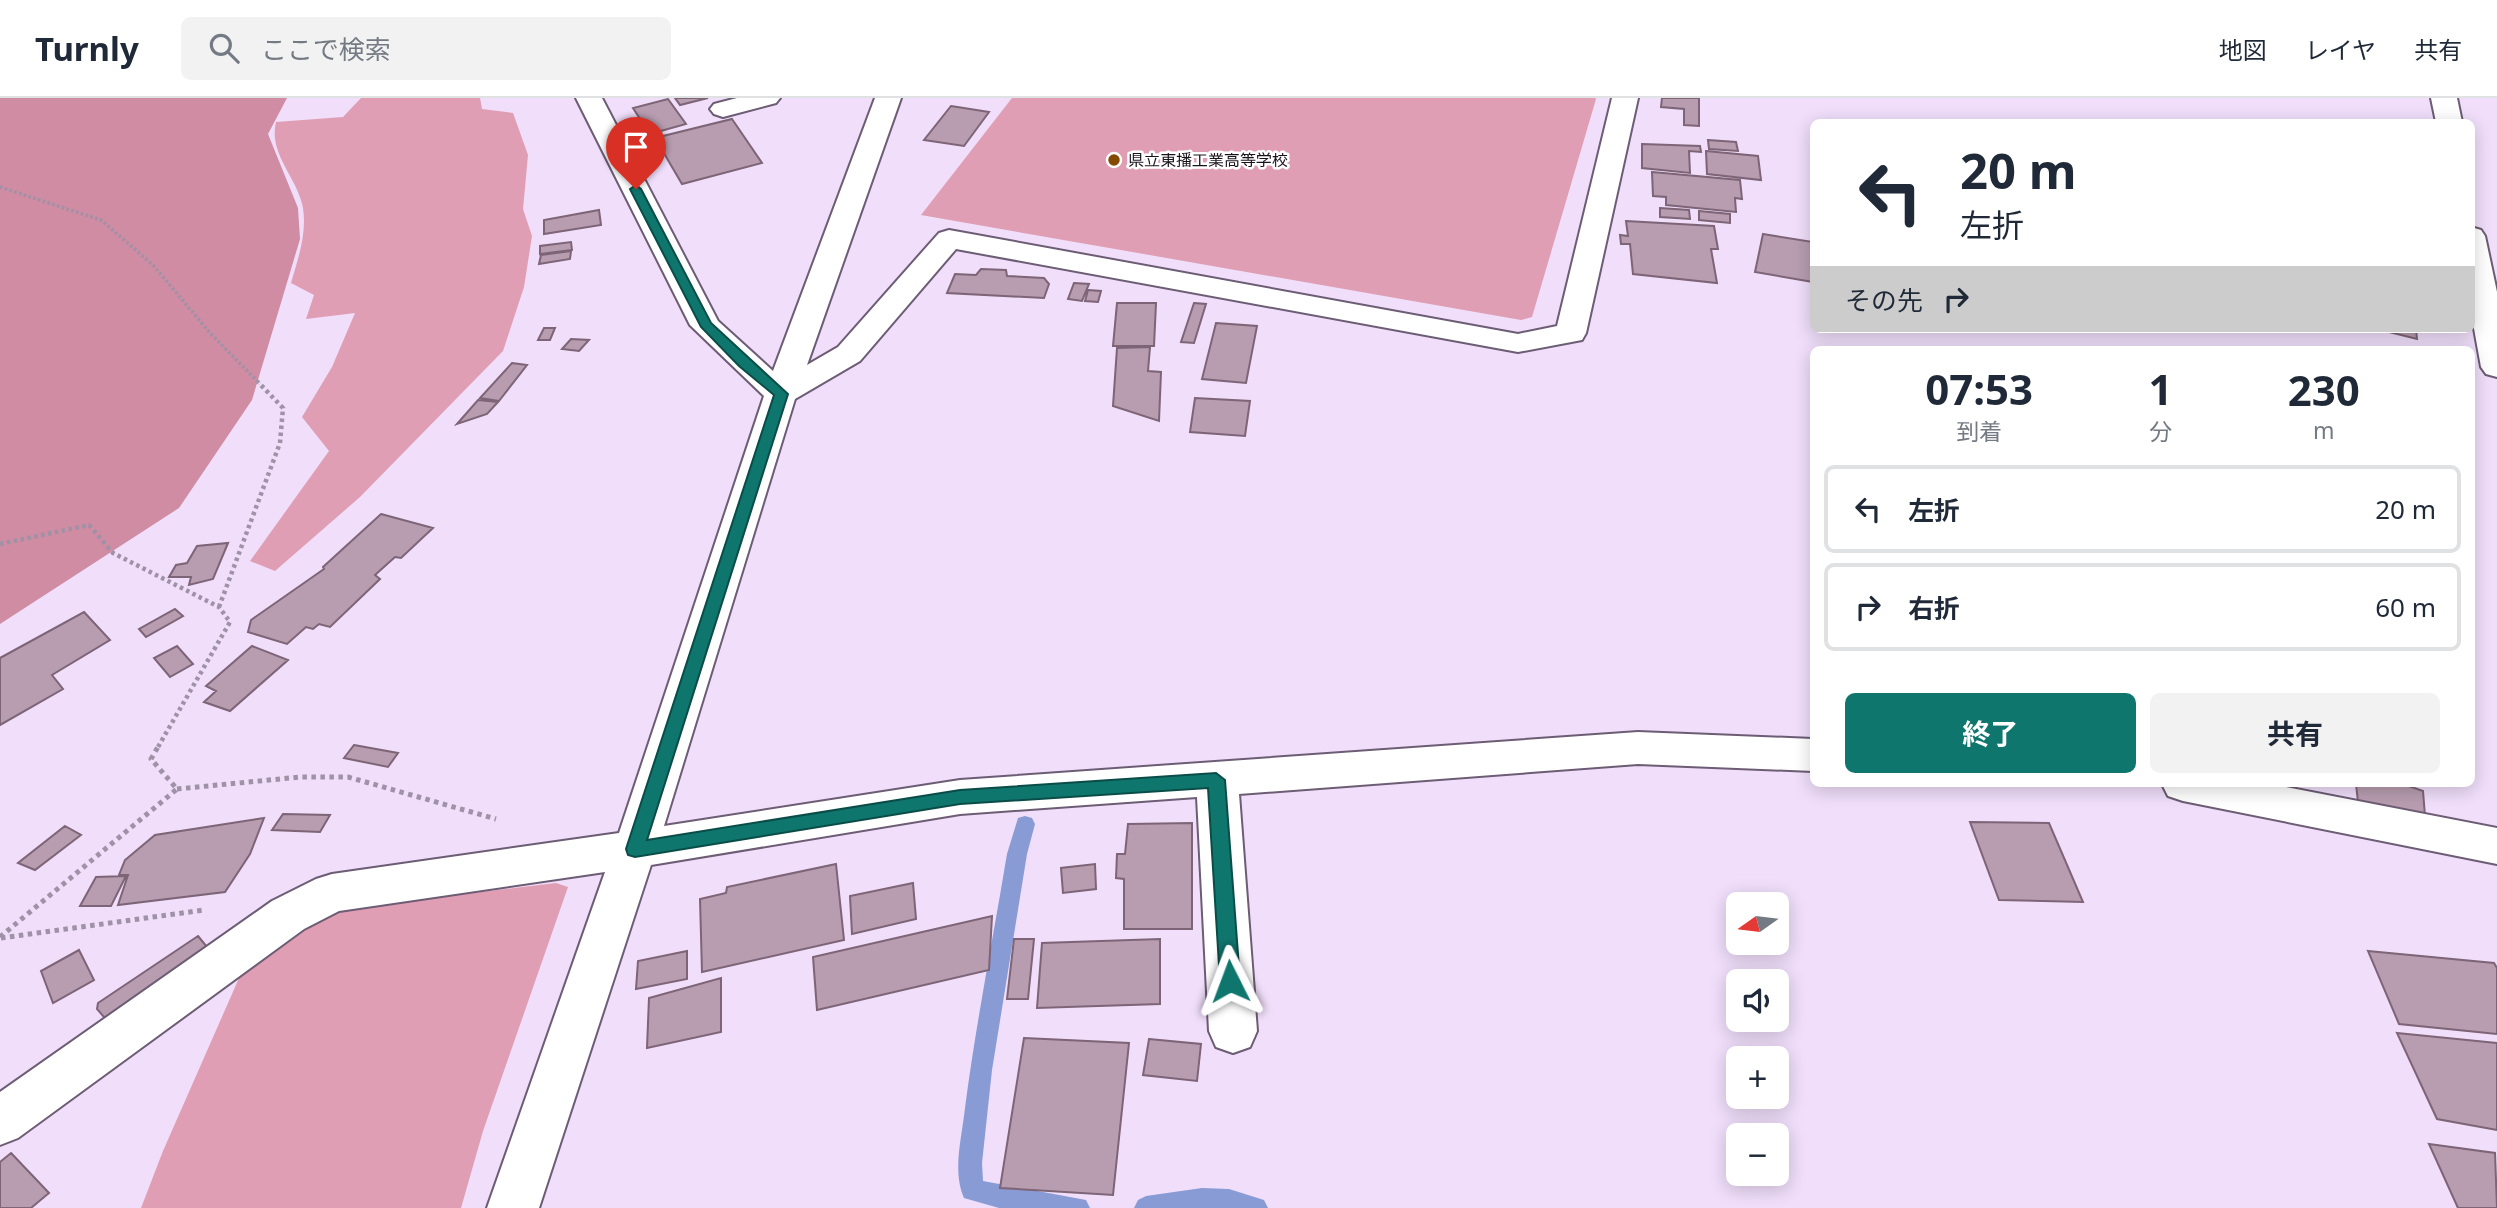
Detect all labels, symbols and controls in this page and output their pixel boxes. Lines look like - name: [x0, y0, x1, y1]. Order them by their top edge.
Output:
- search box: [181, 17, 671, 80]
- text: Turnly: [35, 26, 139, 71]
- icon: search: [205, 29, 243, 67]
- text: ここで検索: [261, 31, 391, 67]
- text: 地図: [2219, 33, 2267, 66]
- text: レイヤ: [2305, 33, 2376, 66]
- text: 共有: [2414, 33, 2462, 66]
- pin: [606, 117, 666, 189]
- icon: arrive: [617, 128, 655, 166]
- text: 20 m: [1960, 137, 2077, 203]
- icon: left: [1845, 147, 1936, 238]
- place label: 県立東播工業高等学校: [1128, 149, 1288, 171]
- marker: 県立東播工業高等学校: [1106, 152, 1122, 168]
- text: 左折: [1960, 203, 2024, 246]
- icon: right: [1937, 280, 1975, 318]
- text: その先: [1845, 282, 1923, 318]
- text: 07:53: [1925, 360, 2033, 417]
- text: 1: [2148, 360, 2172, 417]
- text: 230: [2288, 361, 2360, 418]
- text: m: [2313, 414, 2334, 446]
- text: 到着: [1956, 415, 2002, 447]
- text: 分: [2149, 415, 2172, 447]
- icon: left: [1849, 490, 1887, 528]
- text: 20 m: [2375, 491, 2436, 527]
- text: 左折: [1908, 492, 1960, 528]
- icon: right: [1849, 588, 1887, 626]
- text: 60 m: [2375, 589, 2436, 625]
- text: 右折: [1908, 590, 1960, 626]
- button: 終了: [1845, 693, 2136, 773]
- button: 共有: [2150, 693, 2440, 773]
- north arrow: [1726, 892, 1788, 956]
- map controls: [1726, 892, 1789, 1186]
- position arrow: [1193, 944, 1267, 1018]
- button: sound: [1726, 969, 1789, 1032]
- button: +: [1726, 1046, 1789, 1109]
- button: −: [1726, 1123, 1789, 1186]

